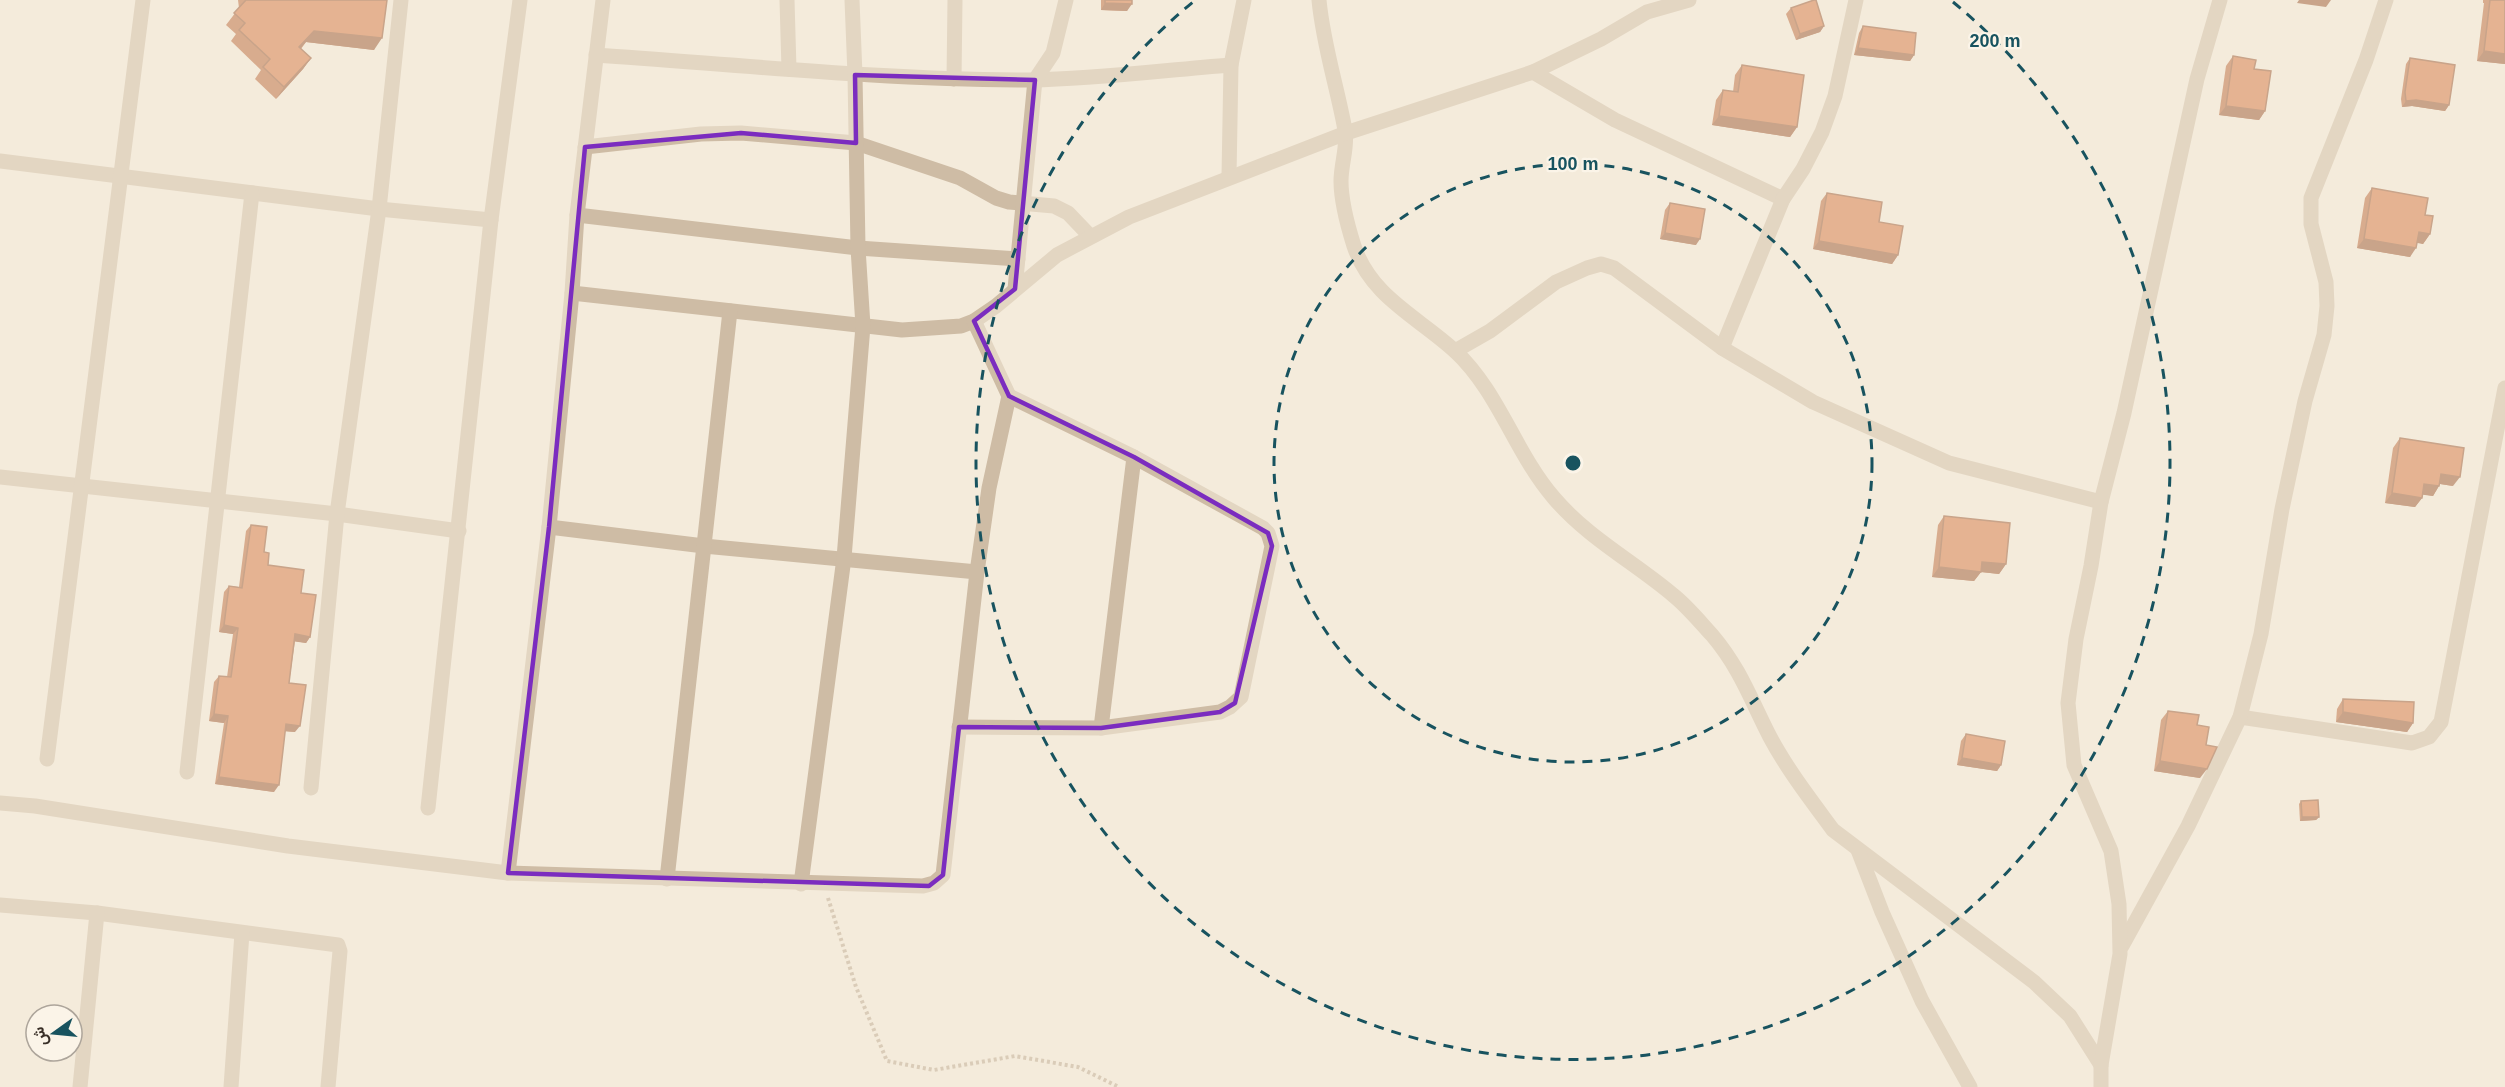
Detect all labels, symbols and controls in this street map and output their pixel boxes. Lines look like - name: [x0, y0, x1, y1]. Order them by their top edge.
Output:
- text: 200 m: [1969, 31, 2021, 51]
- text: 100 m: [1547, 154, 1599, 174]
- centre of rings: [1563, 453, 1583, 473]
- north arrow: [24, 1003, 84, 1063]
- text: ش: [29, 1025, 52, 1048]

